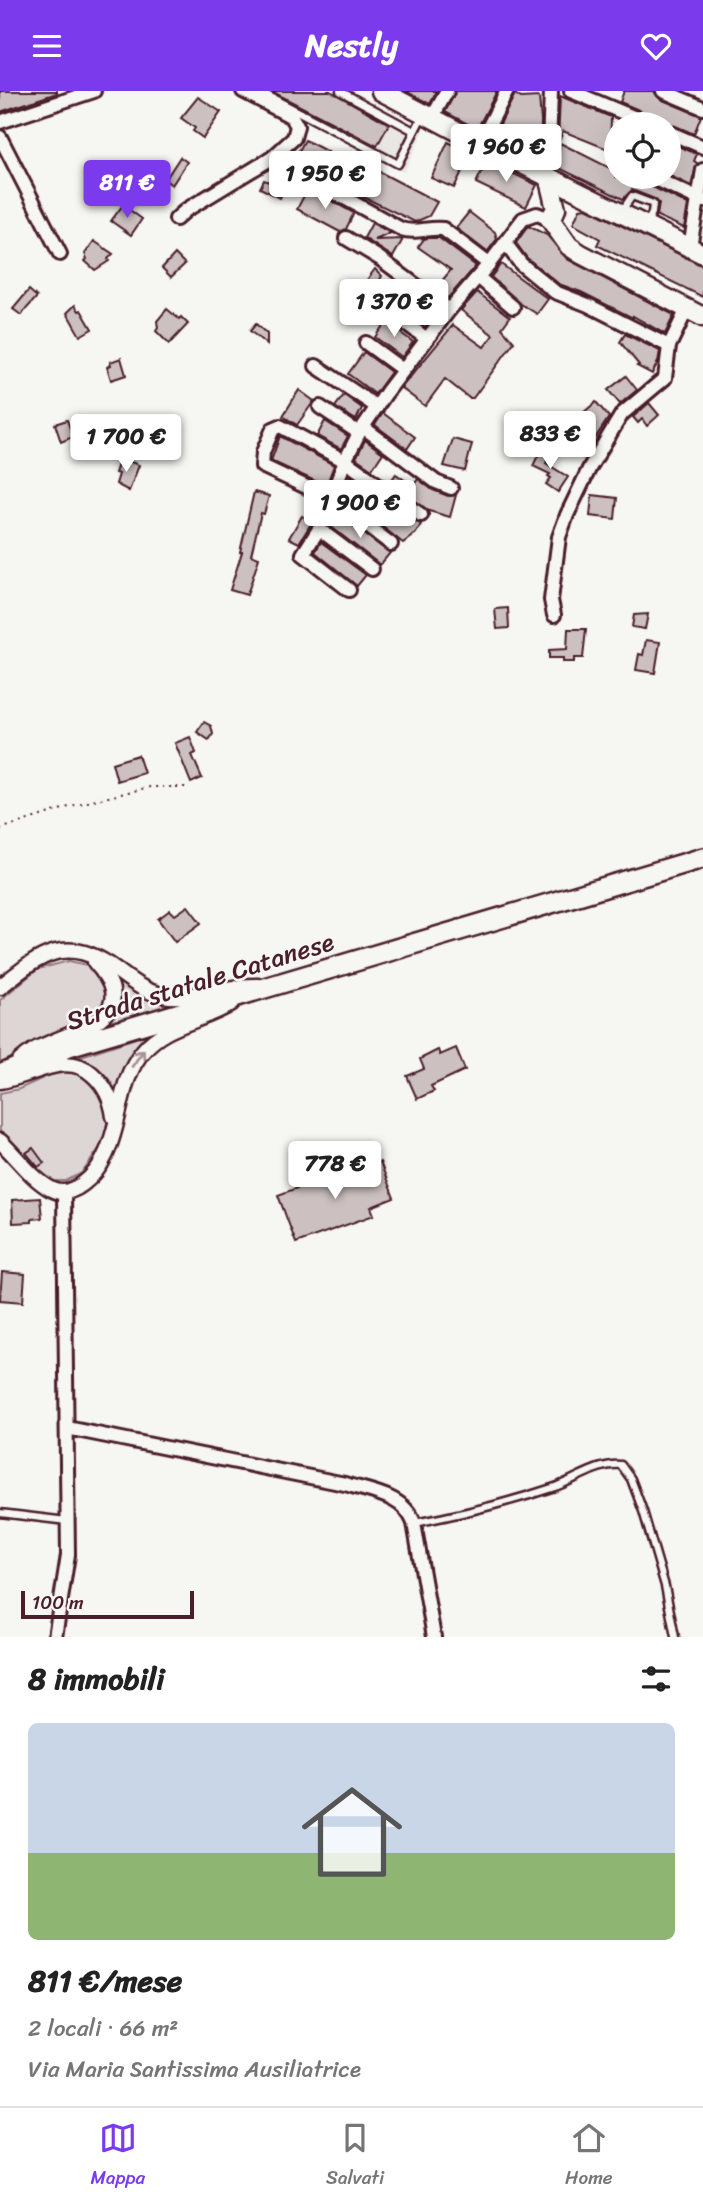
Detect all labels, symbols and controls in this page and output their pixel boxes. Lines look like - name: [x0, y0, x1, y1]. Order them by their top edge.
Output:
- text: Nestly: [305, 17, 398, 74]
- icon: menu: [28, 27, 66, 65]
- icon: heart: [637, 27, 675, 65]
- map controls: [604, 112, 681, 189]
- button: locate: [604, 112, 681, 189]
- pin: 1 960 €: [441, 125, 571, 184]
- text: 1 960 €: [467, 126, 545, 167]
- pin: 1 950 €: [260, 151, 390, 211]
- text: 1 950 €: [285, 153, 365, 194]
- pin: 811 €: [78, 160, 176, 220]
- text: 811 €: [100, 162, 154, 203]
- pin: 1 370 €: [329, 279, 459, 339]
- text: 1 370 €: [355, 281, 433, 322]
- pin: 833 €: [501, 411, 599, 471]
- text: 833 €: [520, 413, 580, 454]
- pin: 1 700 €: [61, 415, 191, 474]
- text: 1 700 €: [86, 416, 166, 457]
- pin: 1 900 €: [295, 481, 425, 540]
- text: 1 900 €: [320, 482, 400, 523]
- street label: Strada statale Catanese: [60, 918, 340, 1044]
- one-way arrow: [131, 1049, 146, 1068]
- pin: 778 €: [286, 1141, 384, 1201]
- text: 778 €: [304, 1143, 366, 1184]
- text: 100 m: [32, 1586, 84, 1619]
- scale bar: [21, 1588, 194, 1620]
- text: 8 immobili: [28, 1652, 165, 1706]
- icon: filters: [637, 1660, 675, 1698]
- icon: home: [289, 1769, 415, 1895]
- text: 811 €/mese: [28, 1954, 182, 2008]
- text: 2 locali · 66 m²: [28, 2008, 178, 2049]
- text: Via Maria Santissima Ausiliatrice: [28, 2049, 361, 2090]
- tab: Mappa: [90, 2119, 145, 2194]
- tab: Salvati: [326, 2119, 384, 2194]
- tab: Home: [565, 2119, 613, 2194]

